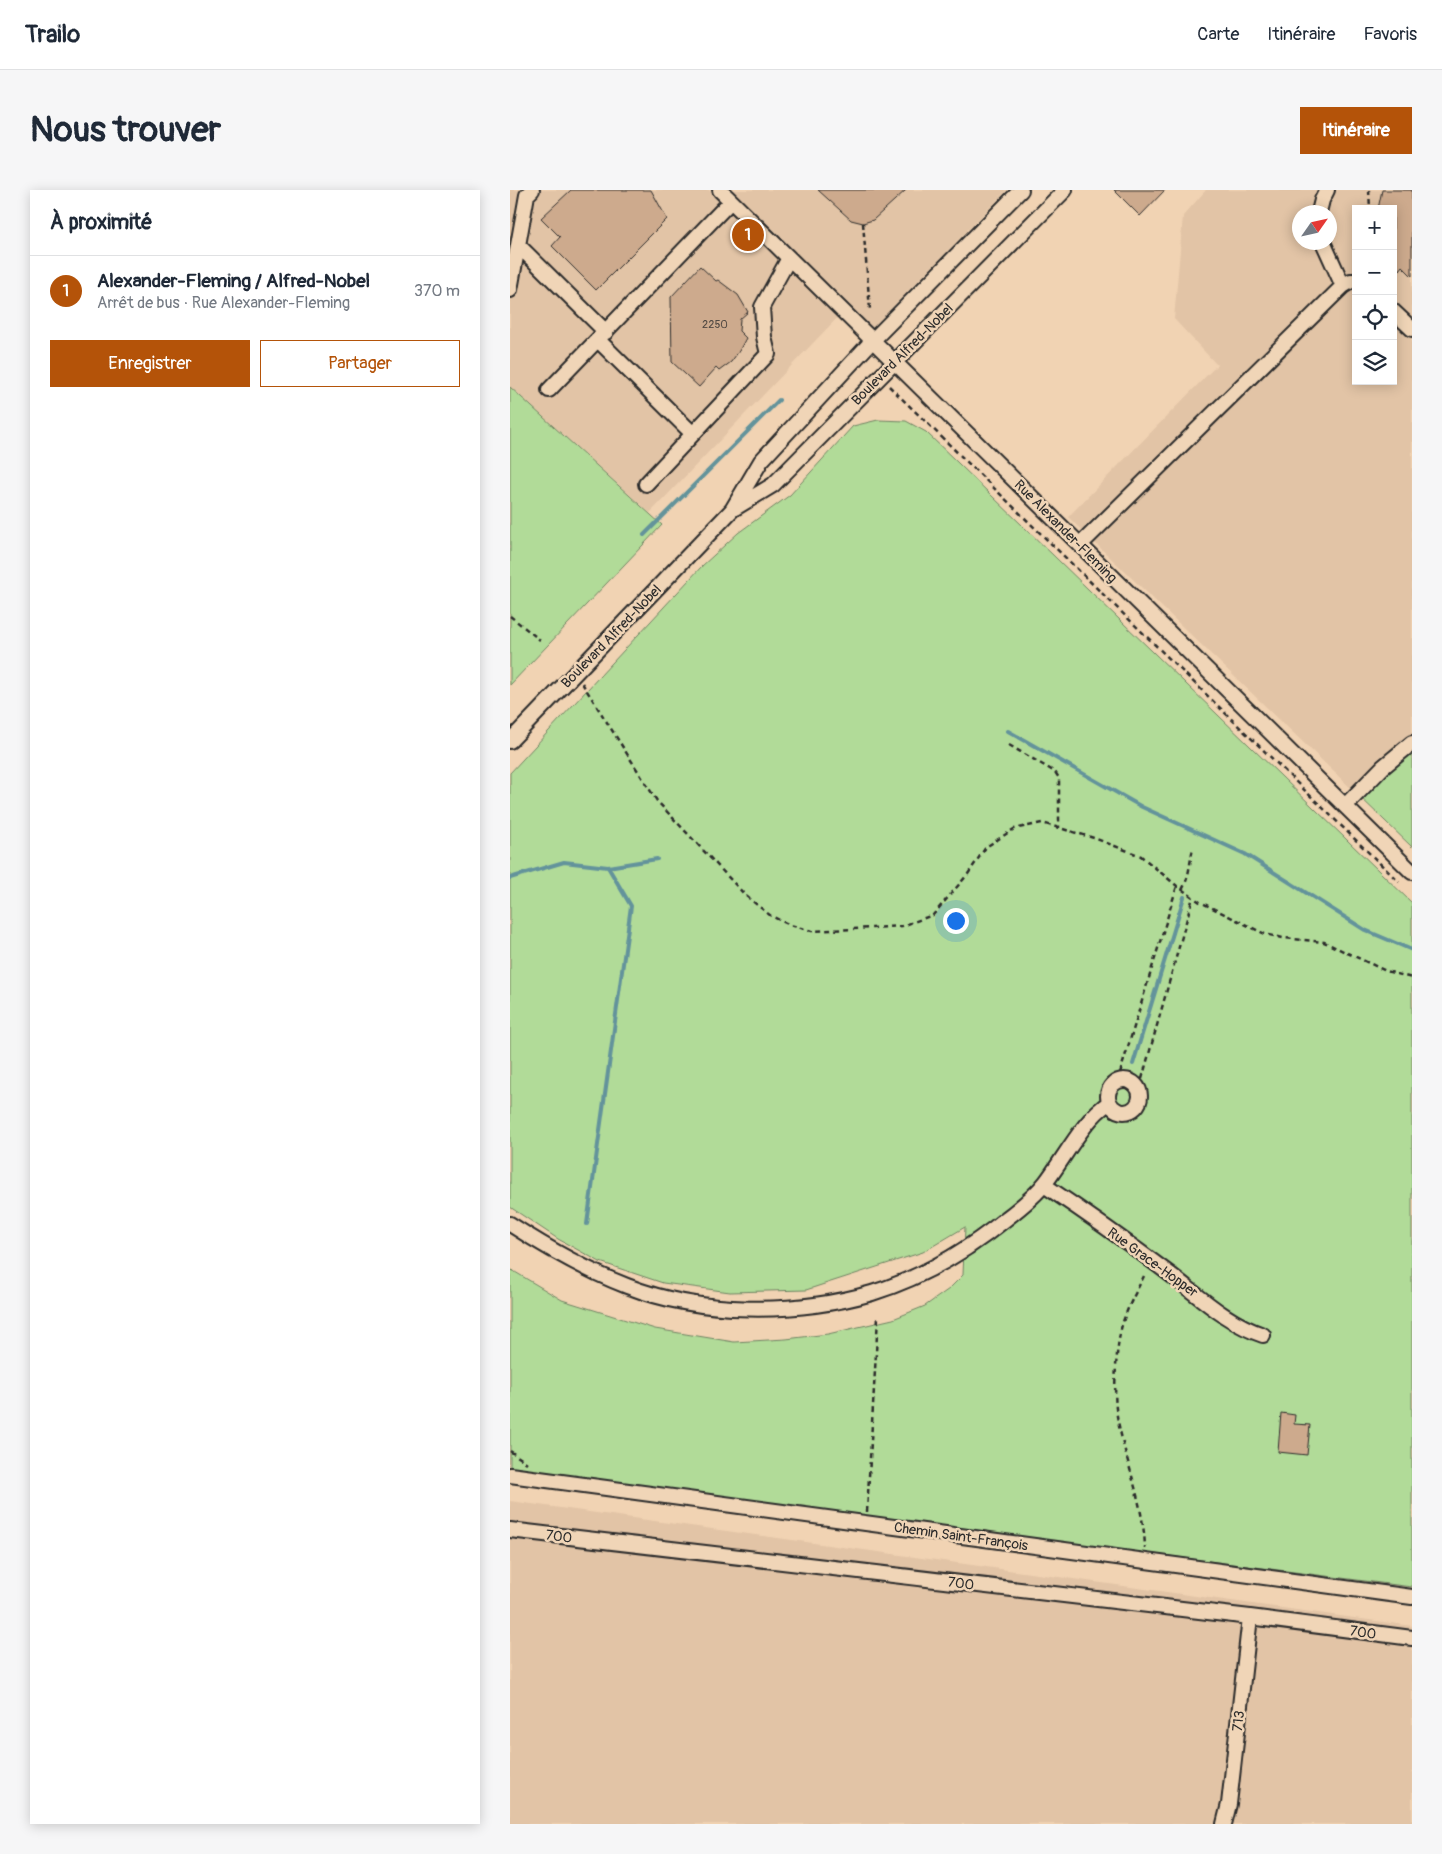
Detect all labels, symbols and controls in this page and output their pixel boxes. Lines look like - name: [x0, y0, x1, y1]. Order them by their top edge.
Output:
- text: Trailo: [25, 20, 80, 49]
- text: Carte: [1197, 23, 1239, 46]
- text: Itinéraire: [1267, 23, 1335, 46]
- text: Favoris: [1363, 23, 1417, 46]
- button: Itinéraire: [1300, 107, 1412, 154]
- text: Nous trouver: [30, 108, 221, 152]
- north arrow: [1292, 205, 1337, 250]
- map controls: [1352, 205, 1397, 385]
- button: +: [1352, 205, 1397, 250]
- text: À proximité: [50, 209, 153, 236]
- pin: 1: [732, 216, 764, 254]
- button: −: [1352, 250, 1397, 295]
- text: Alexander-Fleming / Alfred-Nobel: [97, 269, 370, 293]
- text: 1: [63, 281, 69, 301]
- text: 370 m: [414, 281, 460, 301]
- text: Arrêt de bus · Rue Alexander-Fleming: [97, 293, 350, 313]
- button: locate: [1352, 295, 1397, 340]
- street label: Boulevard Alfred-Nobel: [848, 300, 957, 409]
- house number: 2250: [702, 318, 728, 331]
- button: Enregistrer: [50, 340, 250, 387]
- button: Partager: [260, 340, 460, 387]
- button: layers: [1352, 340, 1397, 385]
- street label: Rue Alexander-Fleming: [1011, 476, 1121, 586]
- street label: Boulevard Alfred-Nobel: [558, 581, 665, 691]
- your location: [943, 908, 969, 934]
- street label: Rue Grace-Hopper: [1104, 1224, 1201, 1301]
- street label: Chemin Saint-François: [893, 1519, 1030, 1554]
- street label: 700: [545, 1526, 573, 1547]
- street label: 700: [947, 1573, 975, 1594]
- street label: 700: [1349, 1622, 1377, 1643]
- street label: 713: [1229, 1710, 1248, 1732]

